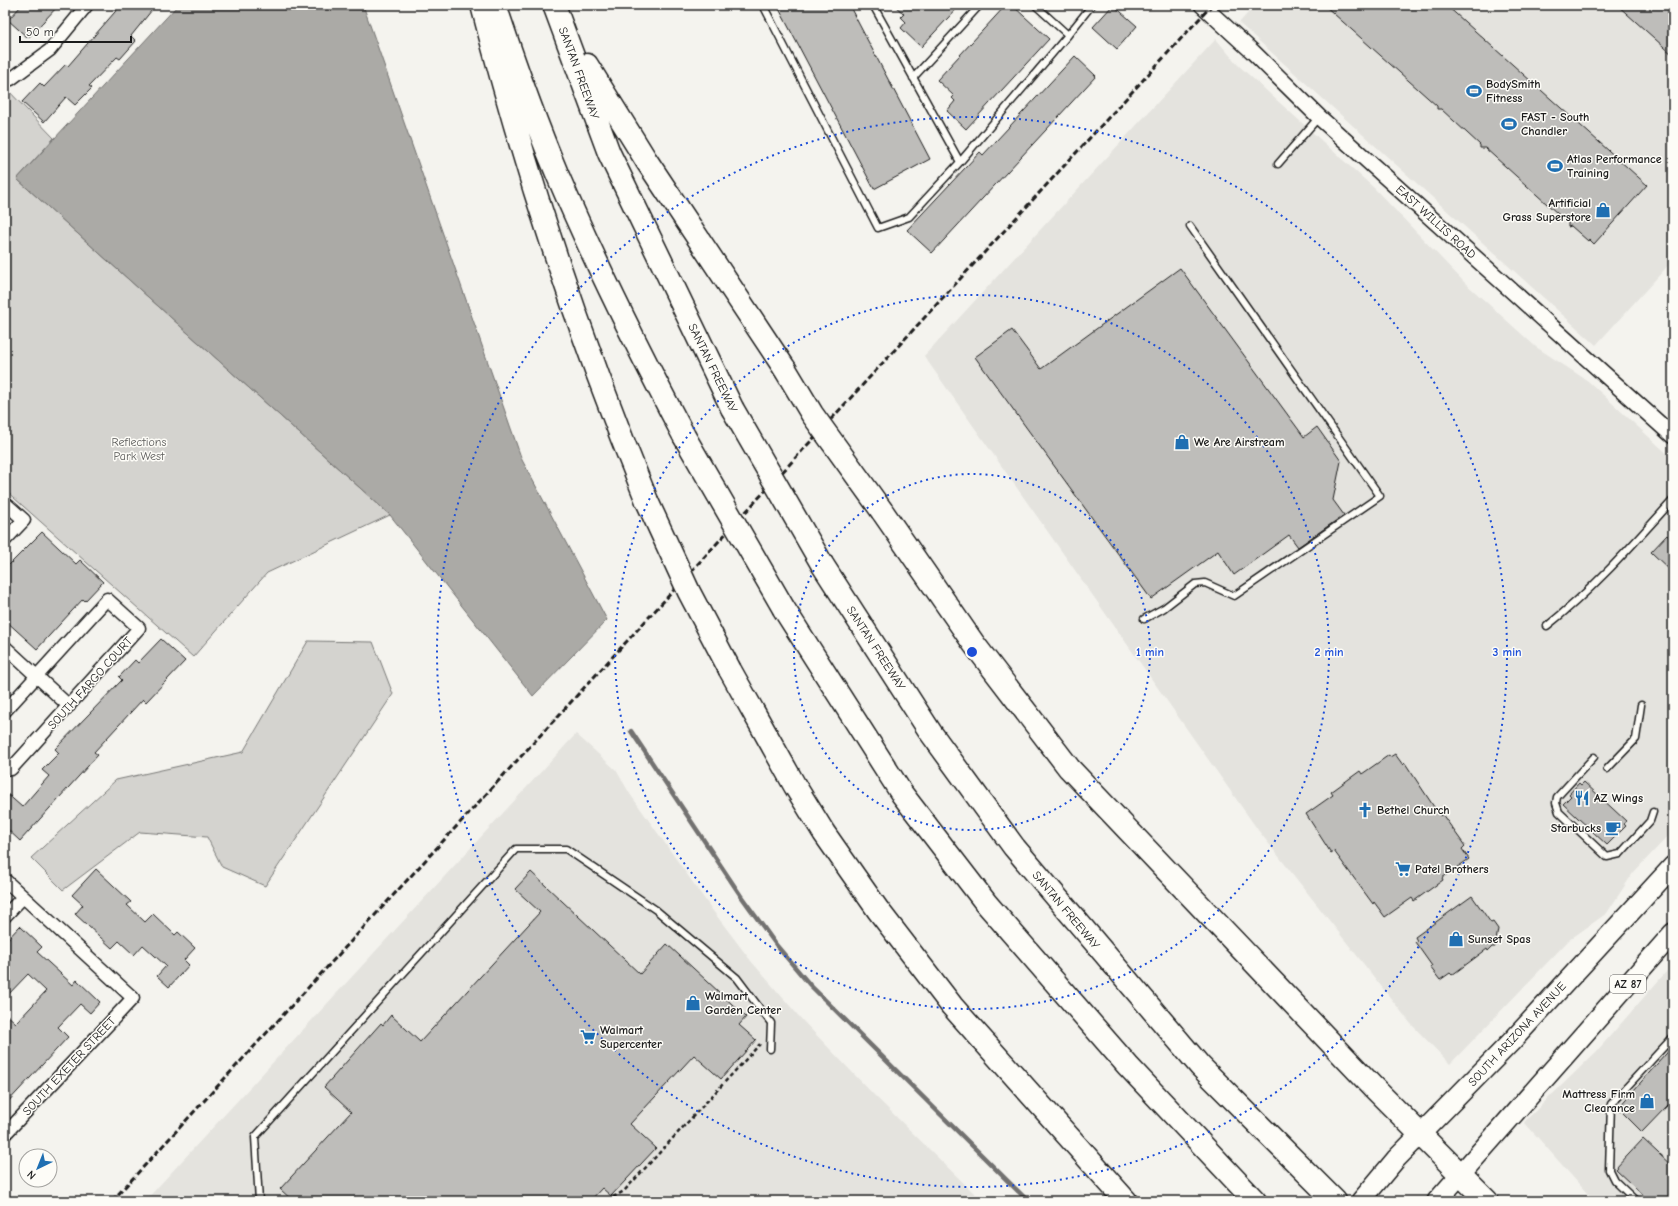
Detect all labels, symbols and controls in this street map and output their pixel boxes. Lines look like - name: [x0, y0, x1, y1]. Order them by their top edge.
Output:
- scale bar: [20, 18, 131, 44]
- text: 50 m: [26, 25, 54, 39]
- street label: SANTAN FREEWAY: [556, 25, 603, 122]
- place label: BodySmith Fitness: [1486, 77, 1541, 105]
- sports icon: BodySmith Fitness: [1465, 82, 1483, 100]
- place label: FAST - South Chandler: [1521, 110, 1589, 138]
- sports icon: FAST - South Chandler: [1500, 115, 1518, 133]
- place label: Atlas Performance Training: [1567, 152, 1662, 180]
- sports icon: Atlas Performance Training: [1546, 157, 1564, 175]
- street label: EAST WILLIS ROAD: [1393, 182, 1479, 262]
- place label: Artificial Grass Superstore: [1502, 196, 1591, 224]
- shop icon: Artificial Grass Superstore: [1594, 201, 1612, 219]
- street label: SANTAN FREEWAY: [685, 321, 741, 416]
- shop icon: We Are Airstream: [1173, 433, 1191, 451]
- park label: Reflections Park West: [112, 435, 166, 463]
- place label: We Are Airstream: [1194, 435, 1284, 449]
- street label: SANTAN FREEWAY: [844, 603, 909, 693]
- street label: SOUTH FARGO COURT: [45, 633, 136, 732]
- centre of rings: [965, 645, 979, 659]
- text: 1 min: [1136, 645, 1164, 659]
- text: 2 min: [1314, 645, 1344, 659]
- text: 3 min: [1492, 645, 1522, 659]
- restaurant icon: AZ Wings: [1573, 789, 1591, 807]
- place label: AZ Wings: [1594, 791, 1643, 805]
- church icon: Bethel Church: [1356, 801, 1374, 819]
- place label: Bethel Church: [1377, 803, 1450, 817]
- cafe icon: Starbucks: [1604, 819, 1622, 837]
- place label: Starbucks: [1551, 821, 1601, 835]
- supermarket icon: Patel Brothers: [1394, 860, 1412, 878]
- place label: Patel Brothers: [1415, 862, 1489, 876]
- street label: SANTAN FREEWAY: [1029, 868, 1103, 952]
- shop icon: Sunset Spas: [1447, 930, 1465, 948]
- place label: Sunset Spas: [1468, 932, 1531, 946]
- road number: AZ 87: [1610, 975, 1646, 993]
- street label: SOUTH ARIZONA AVENUE: [1465, 979, 1569, 1089]
- place label: Walmart Garden Center: [705, 989, 781, 1017]
- shop icon: Walmart Garden Center: [684, 994, 702, 1012]
- street label: SOUTH EXETER STREET: [20, 1013, 119, 1118]
- place label: Walmart Supercenter: [600, 1023, 662, 1051]
- supermarket icon: Walmart Supercenter: [579, 1028, 597, 1046]
- place label: Mattress Firm Clearance: [1562, 1087, 1635, 1115]
- shop icon: Mattress Firm Clearance: [1638, 1092, 1656, 1110]
- north arrow: [18, 1148, 58, 1188]
- text: N: [24, 1168, 39, 1182]

